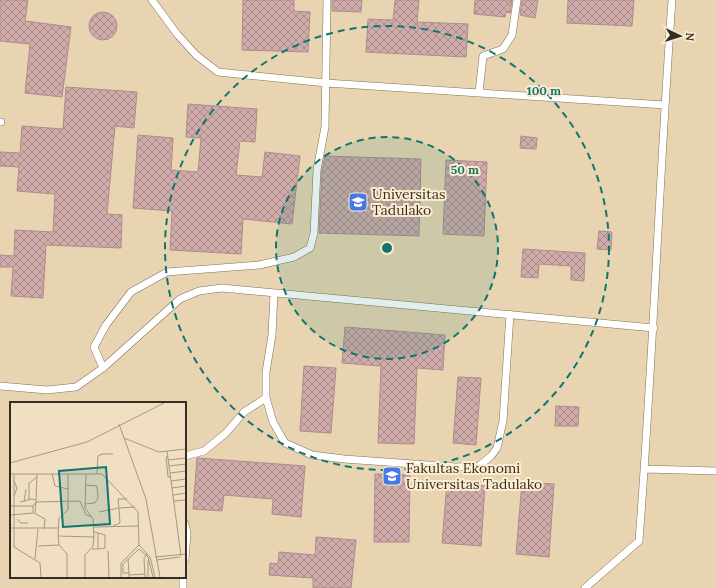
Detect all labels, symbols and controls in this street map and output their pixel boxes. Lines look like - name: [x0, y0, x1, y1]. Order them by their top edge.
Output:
- north arrow: [660, 16, 700, 56]
- text: N: [683, 32, 697, 42]
- text: 100 m: [527, 83, 561, 98]
- text: 50 m: [451, 162, 479, 177]
- place label: Universitas Tadulako: [372, 185, 445, 219]
- school or university icon: Universitas Tadulako: [347, 191, 369, 213]
- centre of rings: [380, 241, 394, 255]
- inset map: [10, 402, 186, 578]
- place label: Fakultas Ekonomi Universitas Tadulako: [406, 459, 542, 493]
- school or university icon: Fakultas Ekonomi Universitas Tadulako: [381, 465, 403, 487]

